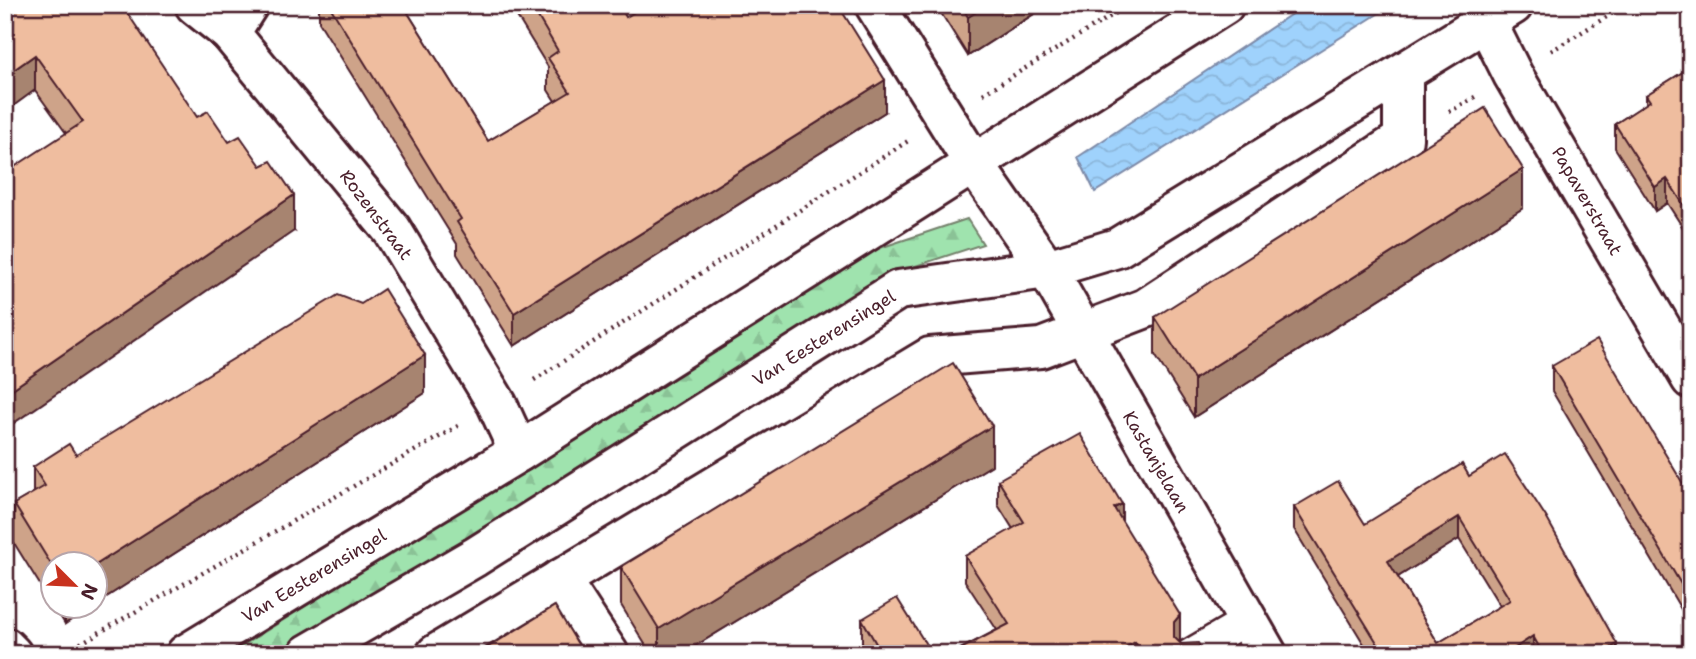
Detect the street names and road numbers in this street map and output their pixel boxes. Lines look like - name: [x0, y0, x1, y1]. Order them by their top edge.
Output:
- street label: Papaverstraat: [1546, 142, 1628, 260]
- street label: Rozenstraat: [334, 165, 418, 265]
- street label: Van Eesterensingel: [748, 284, 901, 392]
- street label: Kastanjelaan: [1117, 407, 1195, 517]
- street label: Van Eesterensingel: [237, 523, 391, 629]

